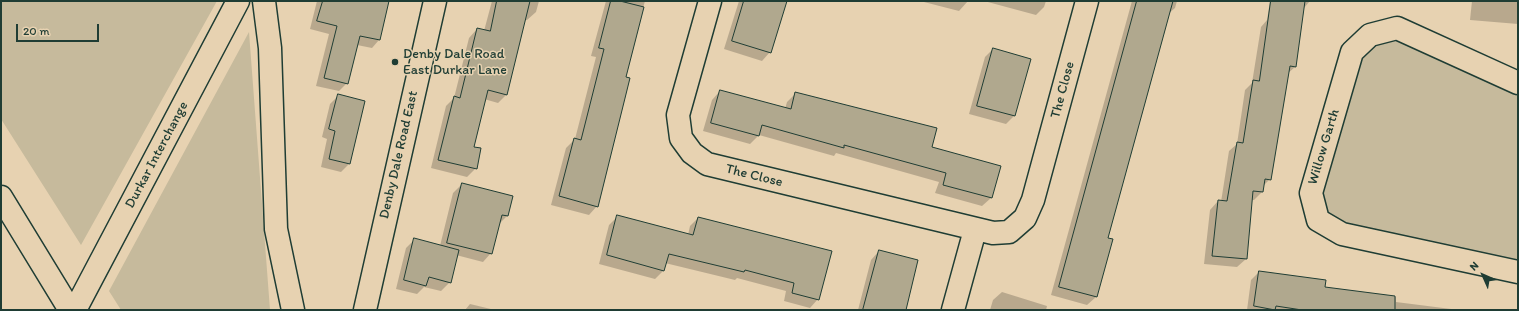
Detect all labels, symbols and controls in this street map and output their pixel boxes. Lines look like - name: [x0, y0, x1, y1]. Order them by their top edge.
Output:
- scale bar: [18, 16, 101, 42]
- text: 20 m: [23, 24, 50, 38]
- place label: Denby Dale Road East Durkar Lane: [403, 46, 507, 78]
- marker: Denby Dale Road East Durkar Lane: [390, 57, 400, 67]
- street label: The Close: [1047, 60, 1079, 120]
- street label: Denby Dale Road East: [376, 89, 422, 221]
- street label: Durkar Interchange: [122, 99, 192, 211]
- street label: Willow Garth: [1304, 107, 1344, 187]
- street label: The Close: [724, 161, 784, 191]
- north arrow: [1463, 255, 1503, 295]
- text: N: [1467, 259, 1481, 273]

